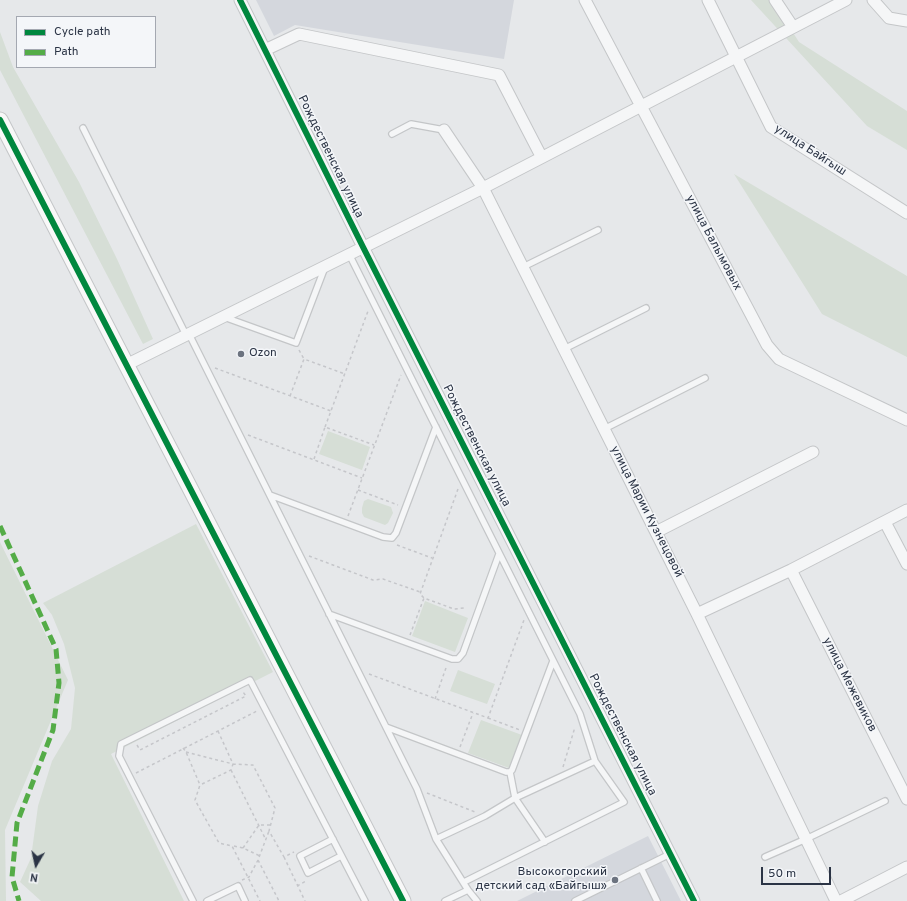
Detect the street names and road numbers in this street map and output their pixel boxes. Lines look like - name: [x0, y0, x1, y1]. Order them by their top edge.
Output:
- street label: Рождественская улица: [294, 93, 366, 221]
- street label: улица Байгыш: [771, 122, 849, 180]
- street label: улица Балымовых: [682, 193, 744, 293]
- street label: Рождественская улица: [439, 383, 513, 509]
- street label: улица Марии Кузнецовой: [607, 444, 685, 580]
- street label: улица Межевиков: [819, 635, 879, 735]
- street label: Рождественская улица: [585, 672, 659, 798]

